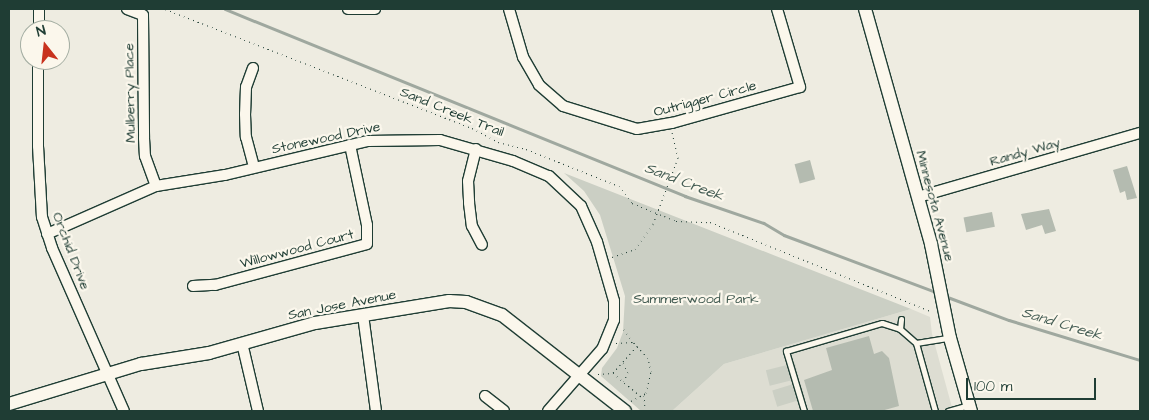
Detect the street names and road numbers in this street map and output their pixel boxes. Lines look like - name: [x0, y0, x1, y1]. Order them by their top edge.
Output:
- street label: Mulberry Place: [121, 43, 139, 143]
- street label: Outrigger Circle: [652, 77, 758, 121]
- street label: Sand Creek Trail: [397, 83, 507, 141]
- street label: Stonewood Drive: [270, 118, 382, 158]
- street label: Randy Way: [988, 134, 1062, 170]
- street label: Minnesota Avenue: [912, 149, 958, 263]
- street label: Orchid Drive: [49, 210, 93, 292]
- street label: Willowwood Court: [238, 226, 356, 272]
- street label: San Jose Avenue: [287, 286, 397, 324]

